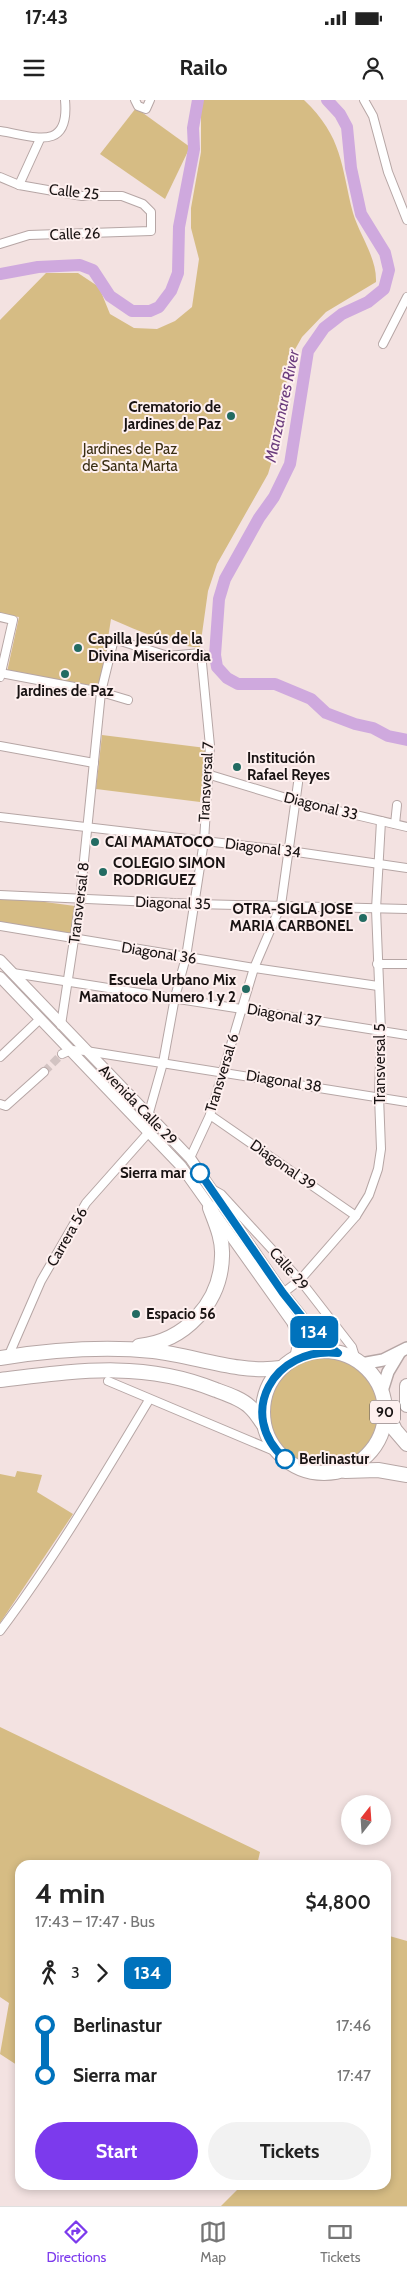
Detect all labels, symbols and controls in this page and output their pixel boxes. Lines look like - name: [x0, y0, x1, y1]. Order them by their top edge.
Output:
- text: 17:43: [25, 6, 68, 29]
- icon: menu: [20, 54, 48, 82]
- text: Railo: [179, 54, 228, 81]
- icon: person: [359, 54, 387, 82]
- street label: Calle 25: [48, 180, 100, 204]
- street label: Calle 26: [49, 224, 101, 244]
- water label: Manzanares River: [261, 347, 303, 465]
- place label: Crematorio de Jardines de Paz: [123, 398, 221, 433]
- marker: Crematorio de Jardines de Paz: [225, 410, 237, 422]
- park label: Jardines de Paz de Santa Marta: [82, 440, 179, 475]
- place label: Capilla Jesús de la Divina Misericordia: [88, 630, 211, 665]
- marker: Capilla Jesús de la Divina Misericordia: [72, 642, 84, 654]
- marker: Jardines de Paz: [59, 668, 71, 680]
- place label: Jardines de Paz: [15, 682, 114, 700]
- street label: Transversal 7: [195, 741, 217, 823]
- place label: Institución Rafael Reyes: [247, 749, 330, 784]
- marker: Institución Rafael Reyes: [231, 761, 243, 773]
- street label: Diagonal 33: [282, 788, 360, 824]
- place label: CAI MAMATOCO: [105, 833, 214, 851]
- street label: Diagonal 34: [224, 834, 302, 862]
- marker: CAI MAMATOCO: [89, 836, 101, 848]
- place label: COLEGIO SIMON RODRIGUEZ: [113, 854, 226, 889]
- street label: Transversal 8: [65, 861, 93, 945]
- marker: COLEGIO SIMON RODRIGUEZ: [97, 866, 109, 878]
- street label: Diagonal 35: [135, 893, 211, 913]
- place label: OTRA-SIGLA JOSE MARIA CARBONEL: [229, 900, 353, 935]
- marker: OTRA-SIGLA JOSE MARIA CARBONEL: [357, 912, 369, 924]
- street label: Diagonal 36: [120, 938, 198, 968]
- place label: Escuela Urbano Mix Mamatoco Numero 1 y 2: [79, 971, 237, 1006]
- marker: Escuela Urbano Mix Mamatoco Numero 1 y 2: [240, 983, 252, 995]
- street label: Diagonal 37: [245, 1000, 323, 1030]
- street label: Transversal 5: [371, 1023, 389, 1105]
- street label: Transversal 6: [201, 1031, 243, 1115]
- street label: Avenida Calle 29: [95, 1061, 181, 1149]
- street label: Diagonal 38: [245, 1066, 323, 1096]
- street label: Diagonal 39: [247, 1136, 319, 1194]
- marker: Sierra mar: [190, 1163, 210, 1183]
- place label: Sierra mar: [120, 1164, 186, 1182]
- street label: Carrera 56: [43, 1204, 91, 1270]
- street label: Calle 29: [266, 1244, 312, 1294]
- place label: Espacio 56: [146, 1305, 216, 1323]
- marker: Espacio 56: [130, 1308, 142, 1320]
- line badge: 134: [285, 1316, 343, 1348]
- text: 134: [300, 1321, 328, 1343]
- road number: 90: [370, 1400, 400, 1424]
- marker: Berlinastur: [275, 1449, 295, 1469]
- place label: Berlinastur: [299, 1450, 369, 1468]
- north arrow: [341, 1795, 391, 1845]
- map controls: [341, 1795, 391, 1845]
- text: 4 min: [35, 1876, 105, 1910]
- text: $4,800: [305, 1891, 371, 1914]
- text: 17:43 – 17:47 · Bus: [35, 1912, 155, 1931]
- icon: walk: [35, 1959, 63, 1987]
- icon: forward: [88, 1959, 116, 1987]
- text: 134: [134, 1962, 161, 1984]
- text: 3: [71, 1963, 80, 1982]
- text: Berlinastur: [73, 2014, 162, 2037]
- text: 17:46: [336, 2016, 371, 2035]
- text: Sierra mar: [73, 2064, 157, 2087]
- text: 17:47: [337, 2066, 371, 2085]
- button: Start: [35, 2122, 198, 2180]
- button: Tickets: [208, 2122, 371, 2180]
- tab: Directions: [46, 2218, 106, 2266]
- tab: Map: [199, 2218, 227, 2266]
- tab: Tickets: [320, 2218, 361, 2266]

